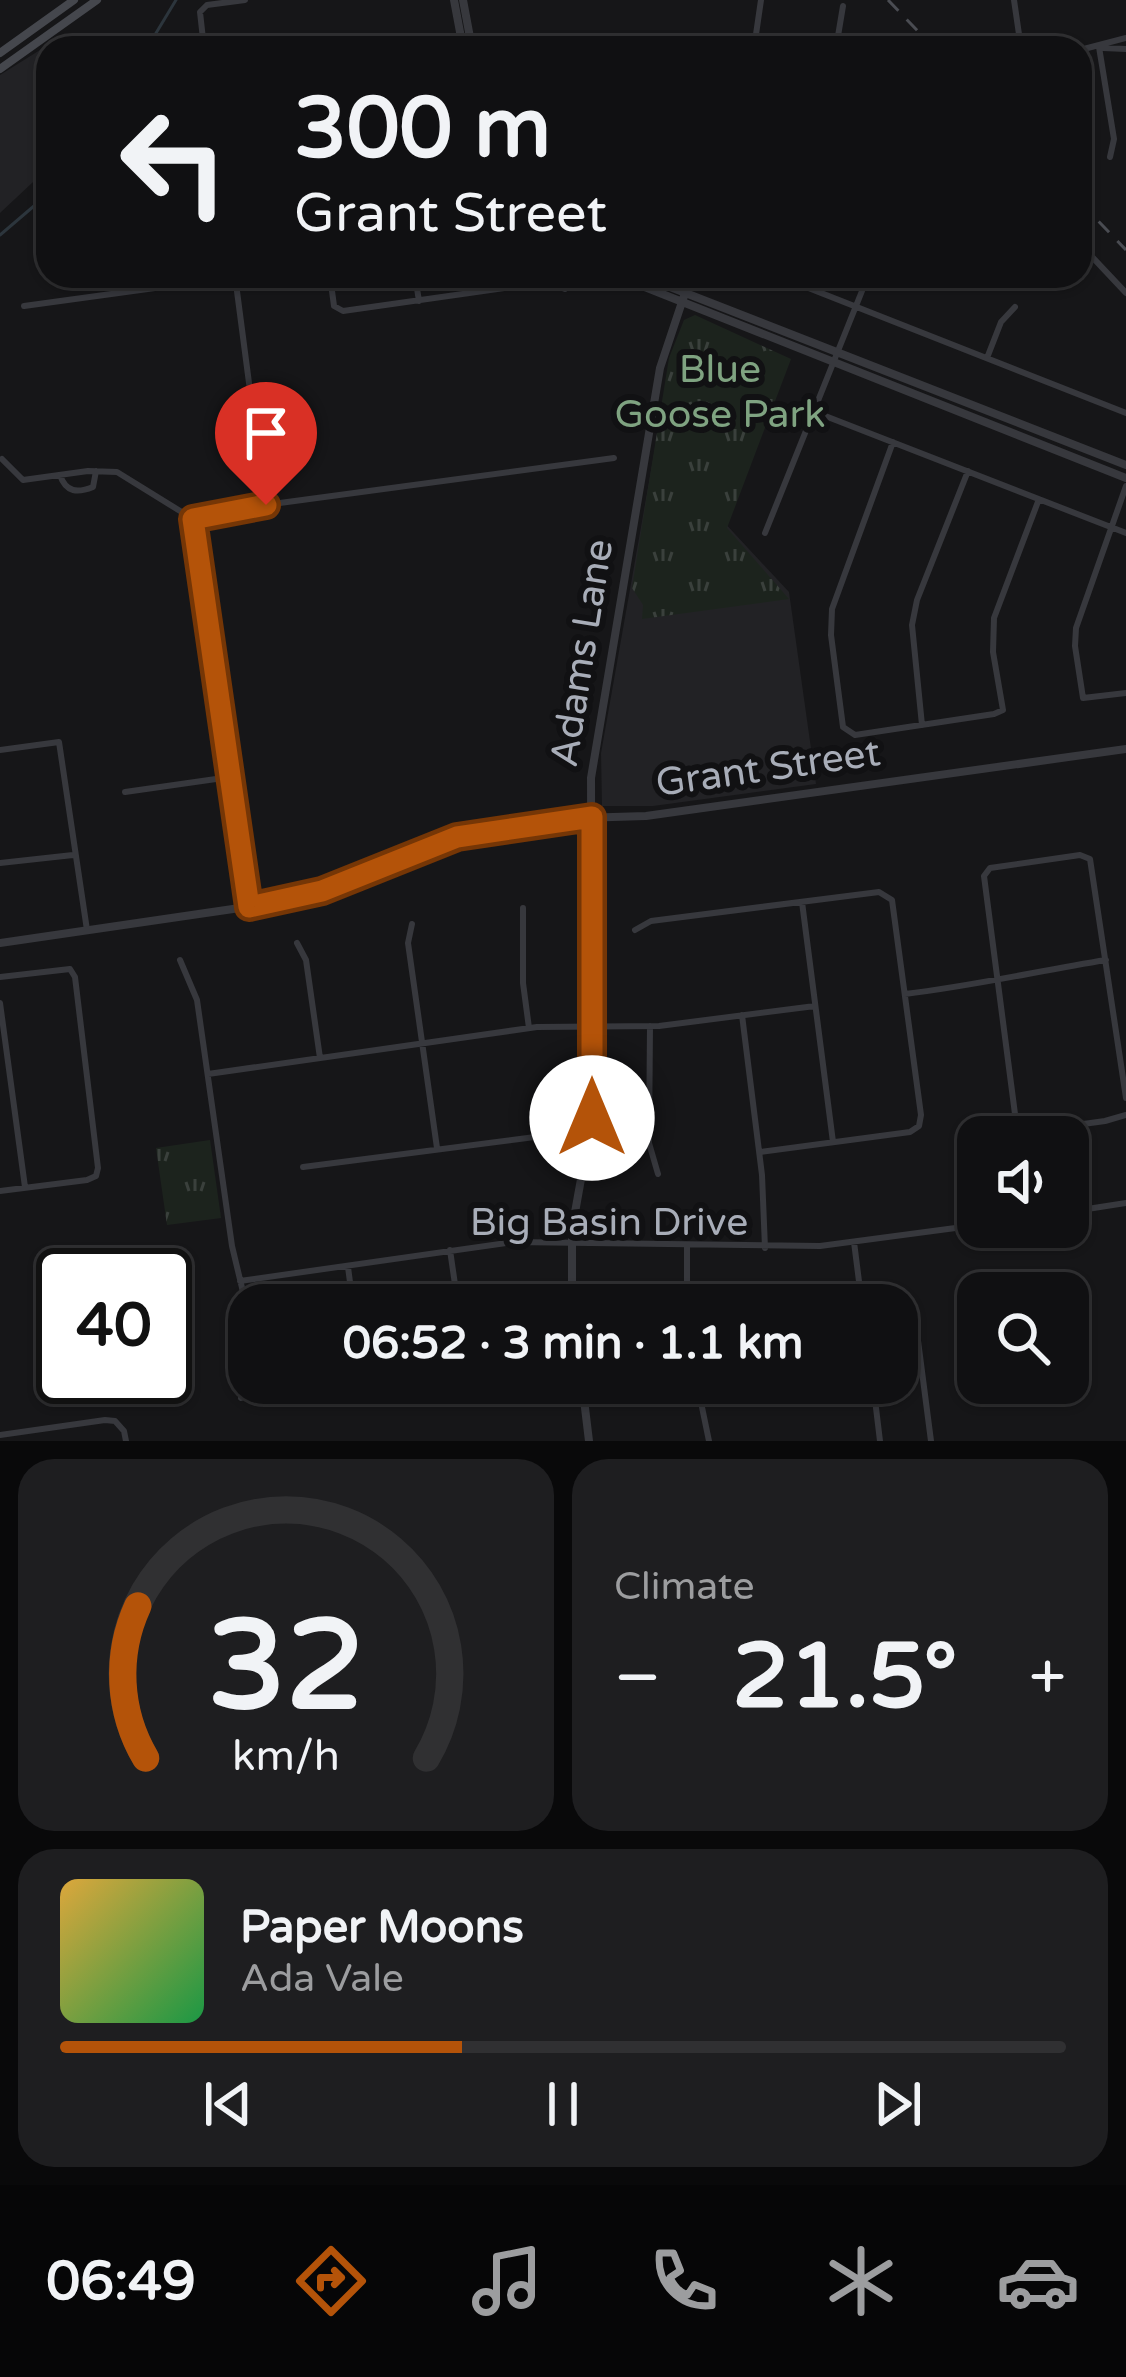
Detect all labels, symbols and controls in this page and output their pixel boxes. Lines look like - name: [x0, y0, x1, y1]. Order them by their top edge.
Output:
- text: 300 m: [294, 79, 551, 180]
- icon: left: [96, 84, 252, 240]
- text: Grant Street: [294, 181, 607, 246]
- park label: Blue Goose Park: [614, 346, 826, 438]
- pin: [215, 382, 317, 505]
- icon: arrive: [233, 400, 299, 466]
- street label: Adams Lane: [541, 536, 623, 770]
- street label: Grant Street: [653, 729, 883, 807]
- position arrow: [529, 1055, 655, 1181]
- map controls: [957, 1116, 1089, 1404]
- button: sound: [957, 1116, 1089, 1248]
- street label: Big Basin Drive: [470, 1199, 748, 1246]
- speed limit sign: 40: [36, 1248, 192, 1404]
- button: search: [957, 1272, 1089, 1404]
- text: 06:52 · 3 min · 1.1 km: [343, 1317, 803, 1371]
- text: Climate: [614, 1563, 754, 1610]
- text: 32: [208, 1592, 364, 1743]
- text: 21.5°: [732, 1623, 958, 1732]
- text: −: [614, 1638, 661, 1718]
- text: +: [1029, 1638, 1066, 1718]
- text: km/h: [232, 1731, 340, 1782]
- text: Paper Moons: [240, 1901, 524, 1955]
- text: Ada Vale: [240, 1955, 404, 2002]
- icon: previous: [195, 2071, 261, 2137]
- icon: pause: [530, 2071, 596, 2137]
- icon: next: [865, 2071, 931, 2137]
- icon: directions: [289, 2239, 373, 2323]
- icon: music: [465, 2239, 549, 2323]
- icon: phone: [642, 2239, 726, 2323]
- icon: climate: [819, 2239, 903, 2323]
- icon: car: [996, 2239, 1080, 2323]
- text: 06:49: [46, 2249, 196, 2314]

